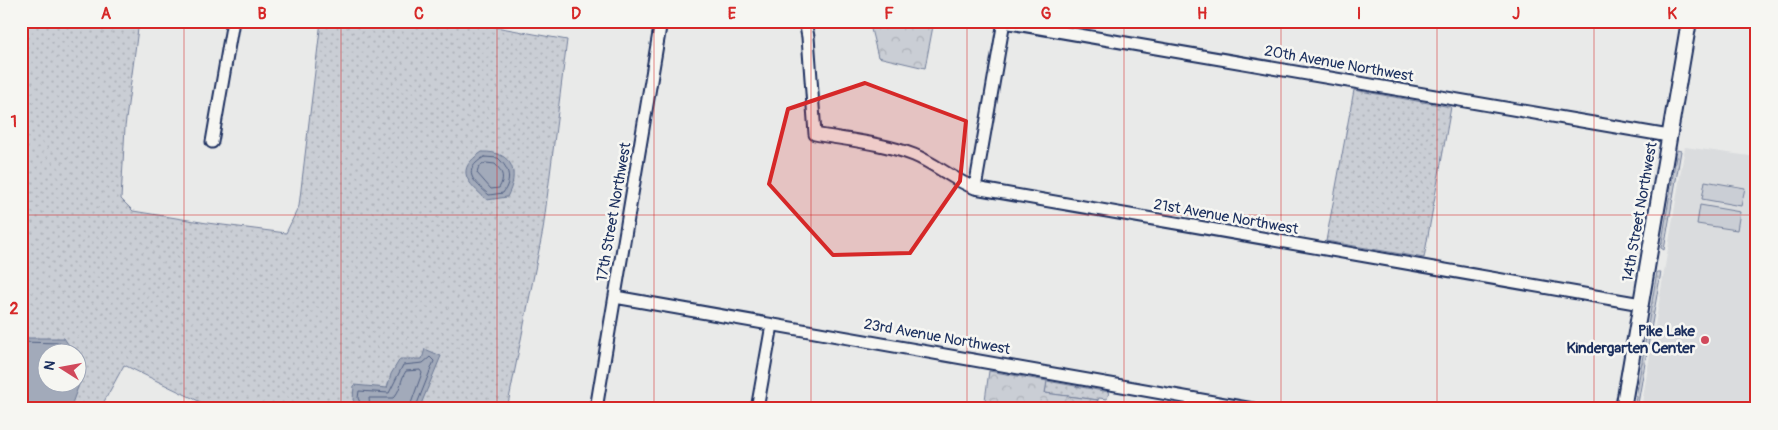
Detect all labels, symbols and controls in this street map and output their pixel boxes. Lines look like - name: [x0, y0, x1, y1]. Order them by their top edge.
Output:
- text: A: [101, 4, 112, 24]
- text: B: [257, 4, 267, 24]
- text: C: [414, 4, 424, 24]
- text: D: [571, 4, 581, 24]
- text: E: [728, 4, 737, 24]
- text: F: [884, 4, 894, 24]
- text: G: [1041, 4, 1052, 24]
- text: H: [1197, 4, 1207, 24]
- text: I: [1357, 4, 1361, 24]
- text: J: [1512, 4, 1520, 24]
- text: K: [1667, 4, 1677, 24]
- street label: 20th Avenue Northwest: [1263, 42, 1416, 87]
- text: 1: [11, 112, 17, 132]
- street label: 17th Street Northwest: [592, 140, 636, 283]
- street label: 14th Street Northwest: [1618, 140, 1662, 283]
- street label: 21st Avenue Northwest: [1152, 195, 1301, 239]
- text: 2: [10, 299, 19, 319]
- street label: 23rd Avenue Northwest: [862, 315, 1013, 359]
- place label: Pike Lake Kindergarten Center: [1566, 322, 1696, 358]
- marker: Pike Lake Kindergarten Center: [1699, 334, 1711, 346]
- north arrow: [38, 342, 88, 392]
- text: N: [40, 359, 59, 372]

